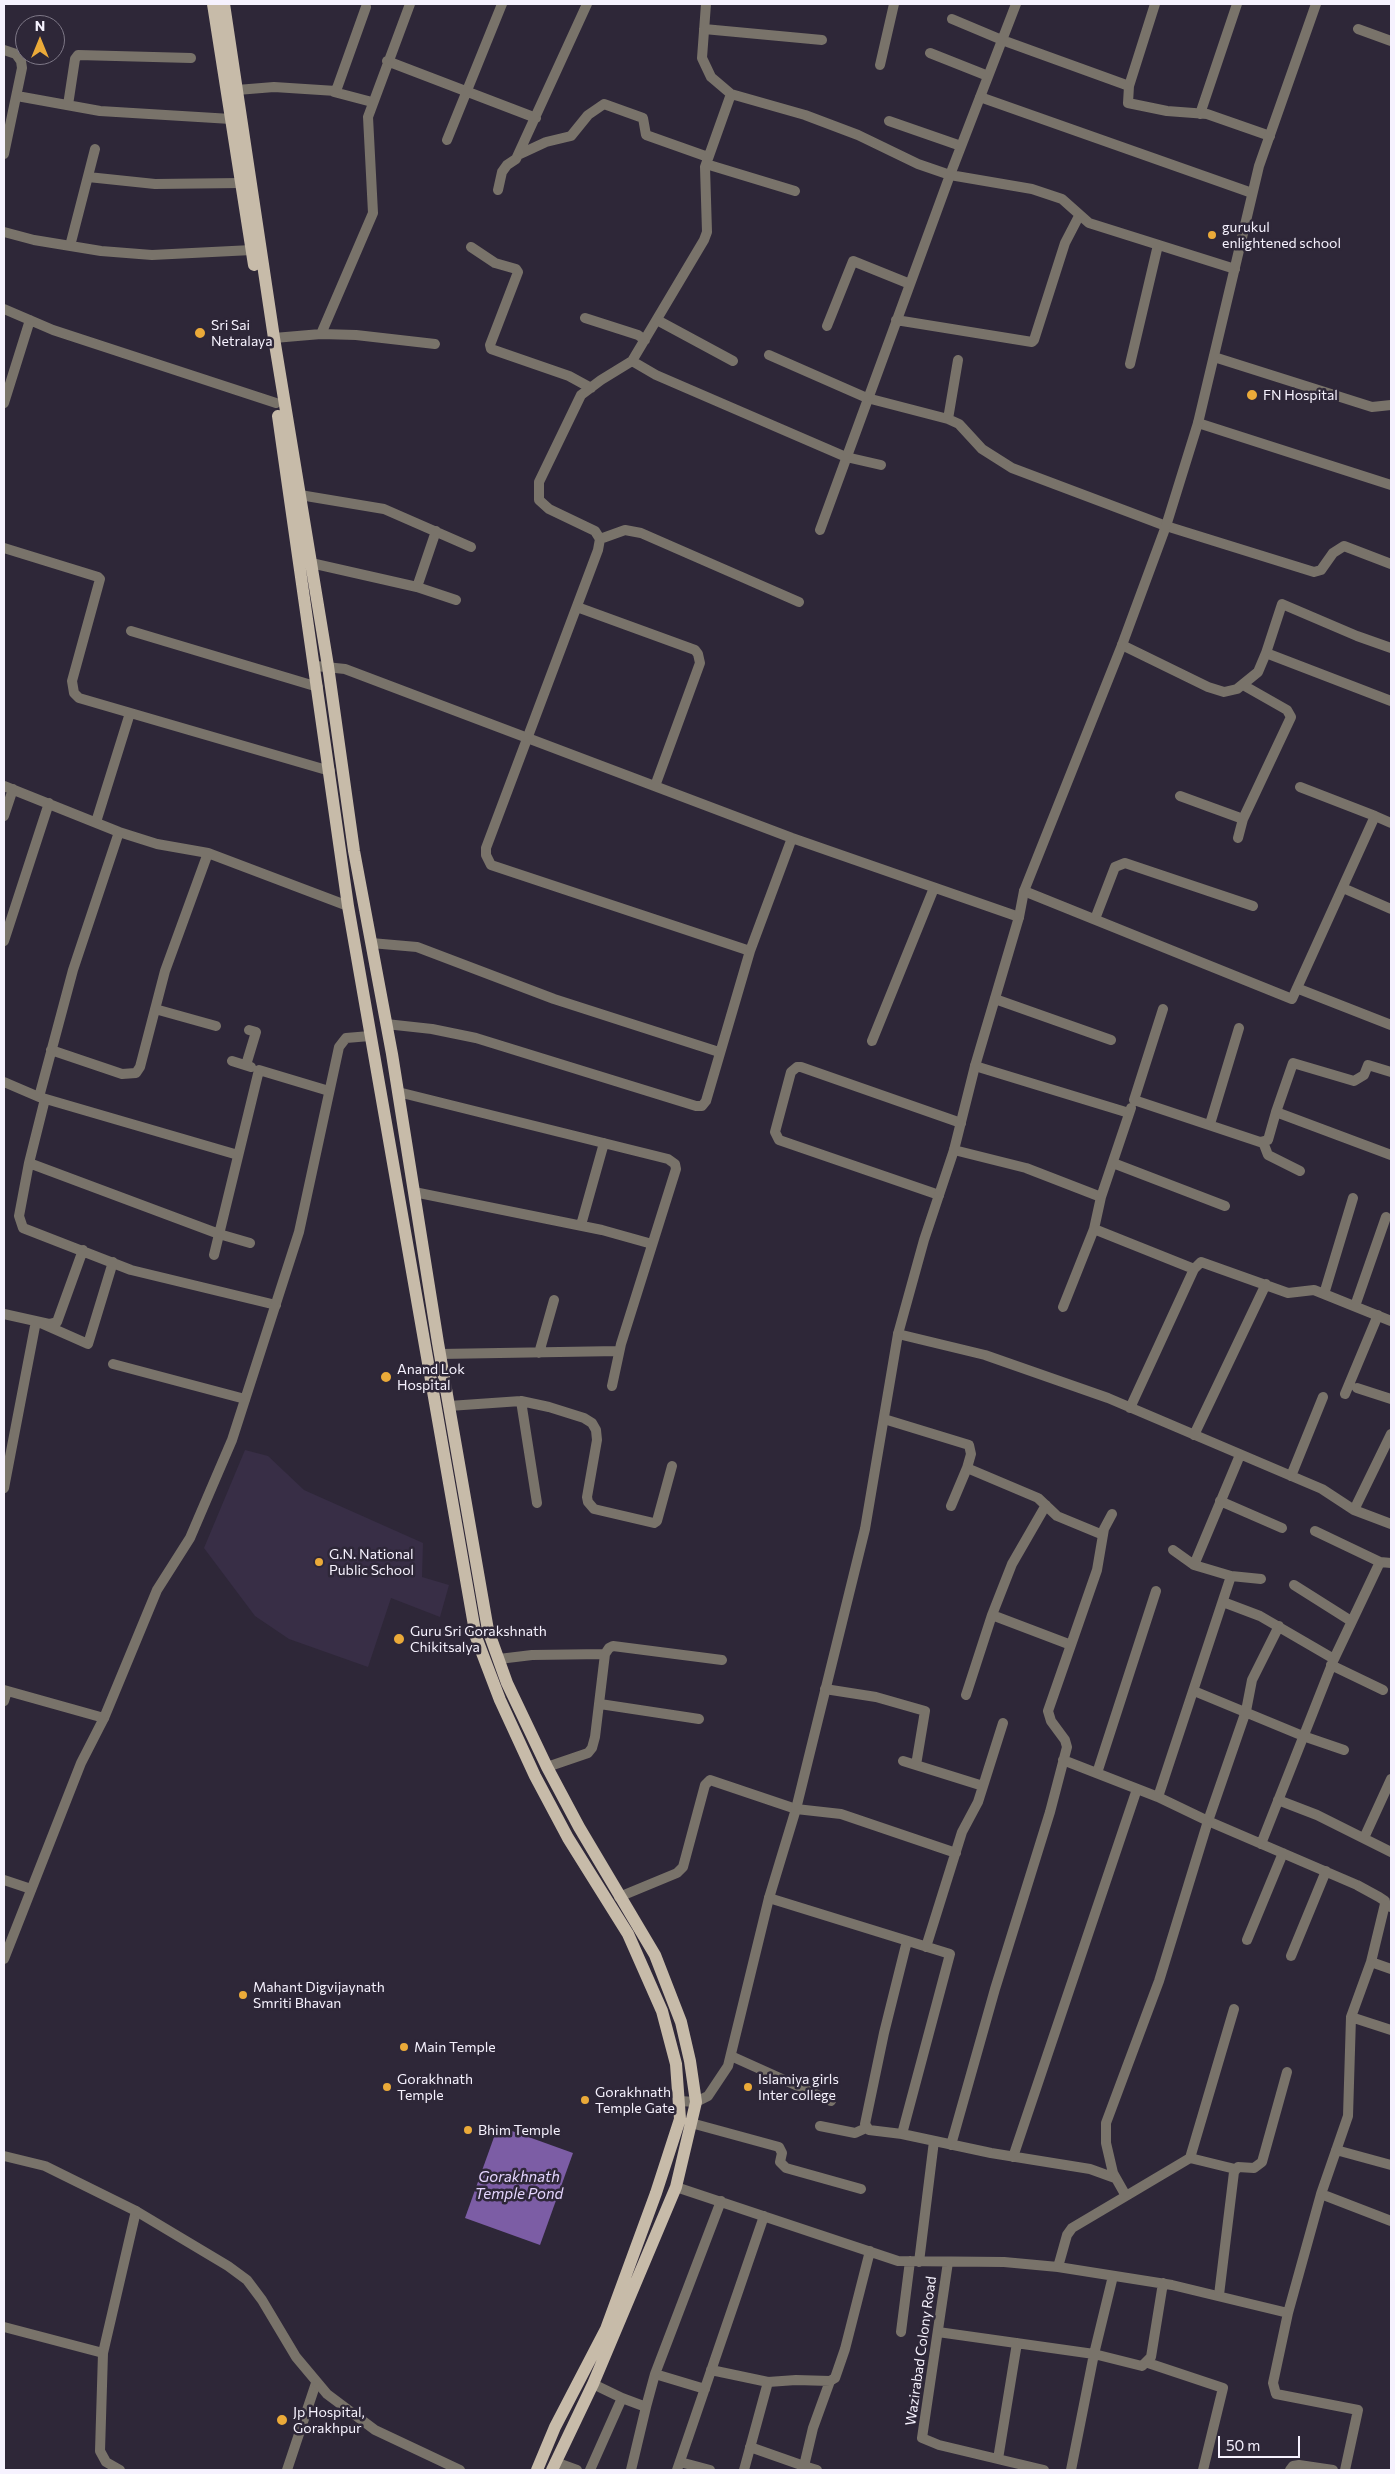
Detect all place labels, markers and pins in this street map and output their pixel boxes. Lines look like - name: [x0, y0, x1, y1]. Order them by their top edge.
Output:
- place label: gurukul enlightened school: [1222, 219, 1341, 252]
- marker: gurukul enlightened school: [1206, 229, 1218, 241]
- place label: Sri Sai Netralaya: [211, 317, 273, 350]
- marker: Sri Sai Netralaya: [193, 326, 207, 340]
- place label: FN Hospital: [1263, 387, 1338, 403]
- marker: FN Hospital: [1245, 388, 1259, 402]
- place label: Anand Lok Hospital: [397, 1361, 465, 1394]
- marker: Anand Lok Hospital: [379, 1370, 393, 1384]
- place label: G.N. National Public School: [329, 1546, 414, 1578]
- marker: G.N. National Public School: [313, 1556, 325, 1568]
- place label: Guru Sri Gorakshnath Chikitsalya: [410, 1623, 547, 1655]
- marker: Guru Sri Gorakshnath Chikitsalya: [392, 1632, 406, 1646]
- place label: Mahant Digvijaynath Smriti Bhavan: [253, 1979, 385, 2011]
- marker: Mahant Digvijaynath Smriti Bhavan: [237, 1989, 249, 2001]
- place label: Main Temple: [414, 2039, 496, 2055]
- marker: Main Temple: [398, 2041, 410, 2053]
- place label: Gorakhnath Temple: [397, 2071, 473, 2104]
- place label: Islamiya girls Inter college: [758, 2071, 839, 2104]
- marker: Gorakhnath Temple: [381, 2081, 393, 2093]
- marker: Islamiya girls Inter college: [742, 2081, 754, 2093]
- place label: Gorakhnath Temple Gate: [595, 2084, 675, 2116]
- marker: Gorakhnath Temple Gate: [579, 2094, 591, 2106]
- place label: Bhim Temple: [478, 2122, 560, 2138]
- marker: Bhim Temple: [462, 2124, 474, 2136]
- place label: Jp Hospital, Gorakhpur: [293, 2404, 365, 2436]
- marker: Jp Hospital, Gorakhpur: [275, 2413, 289, 2427]

